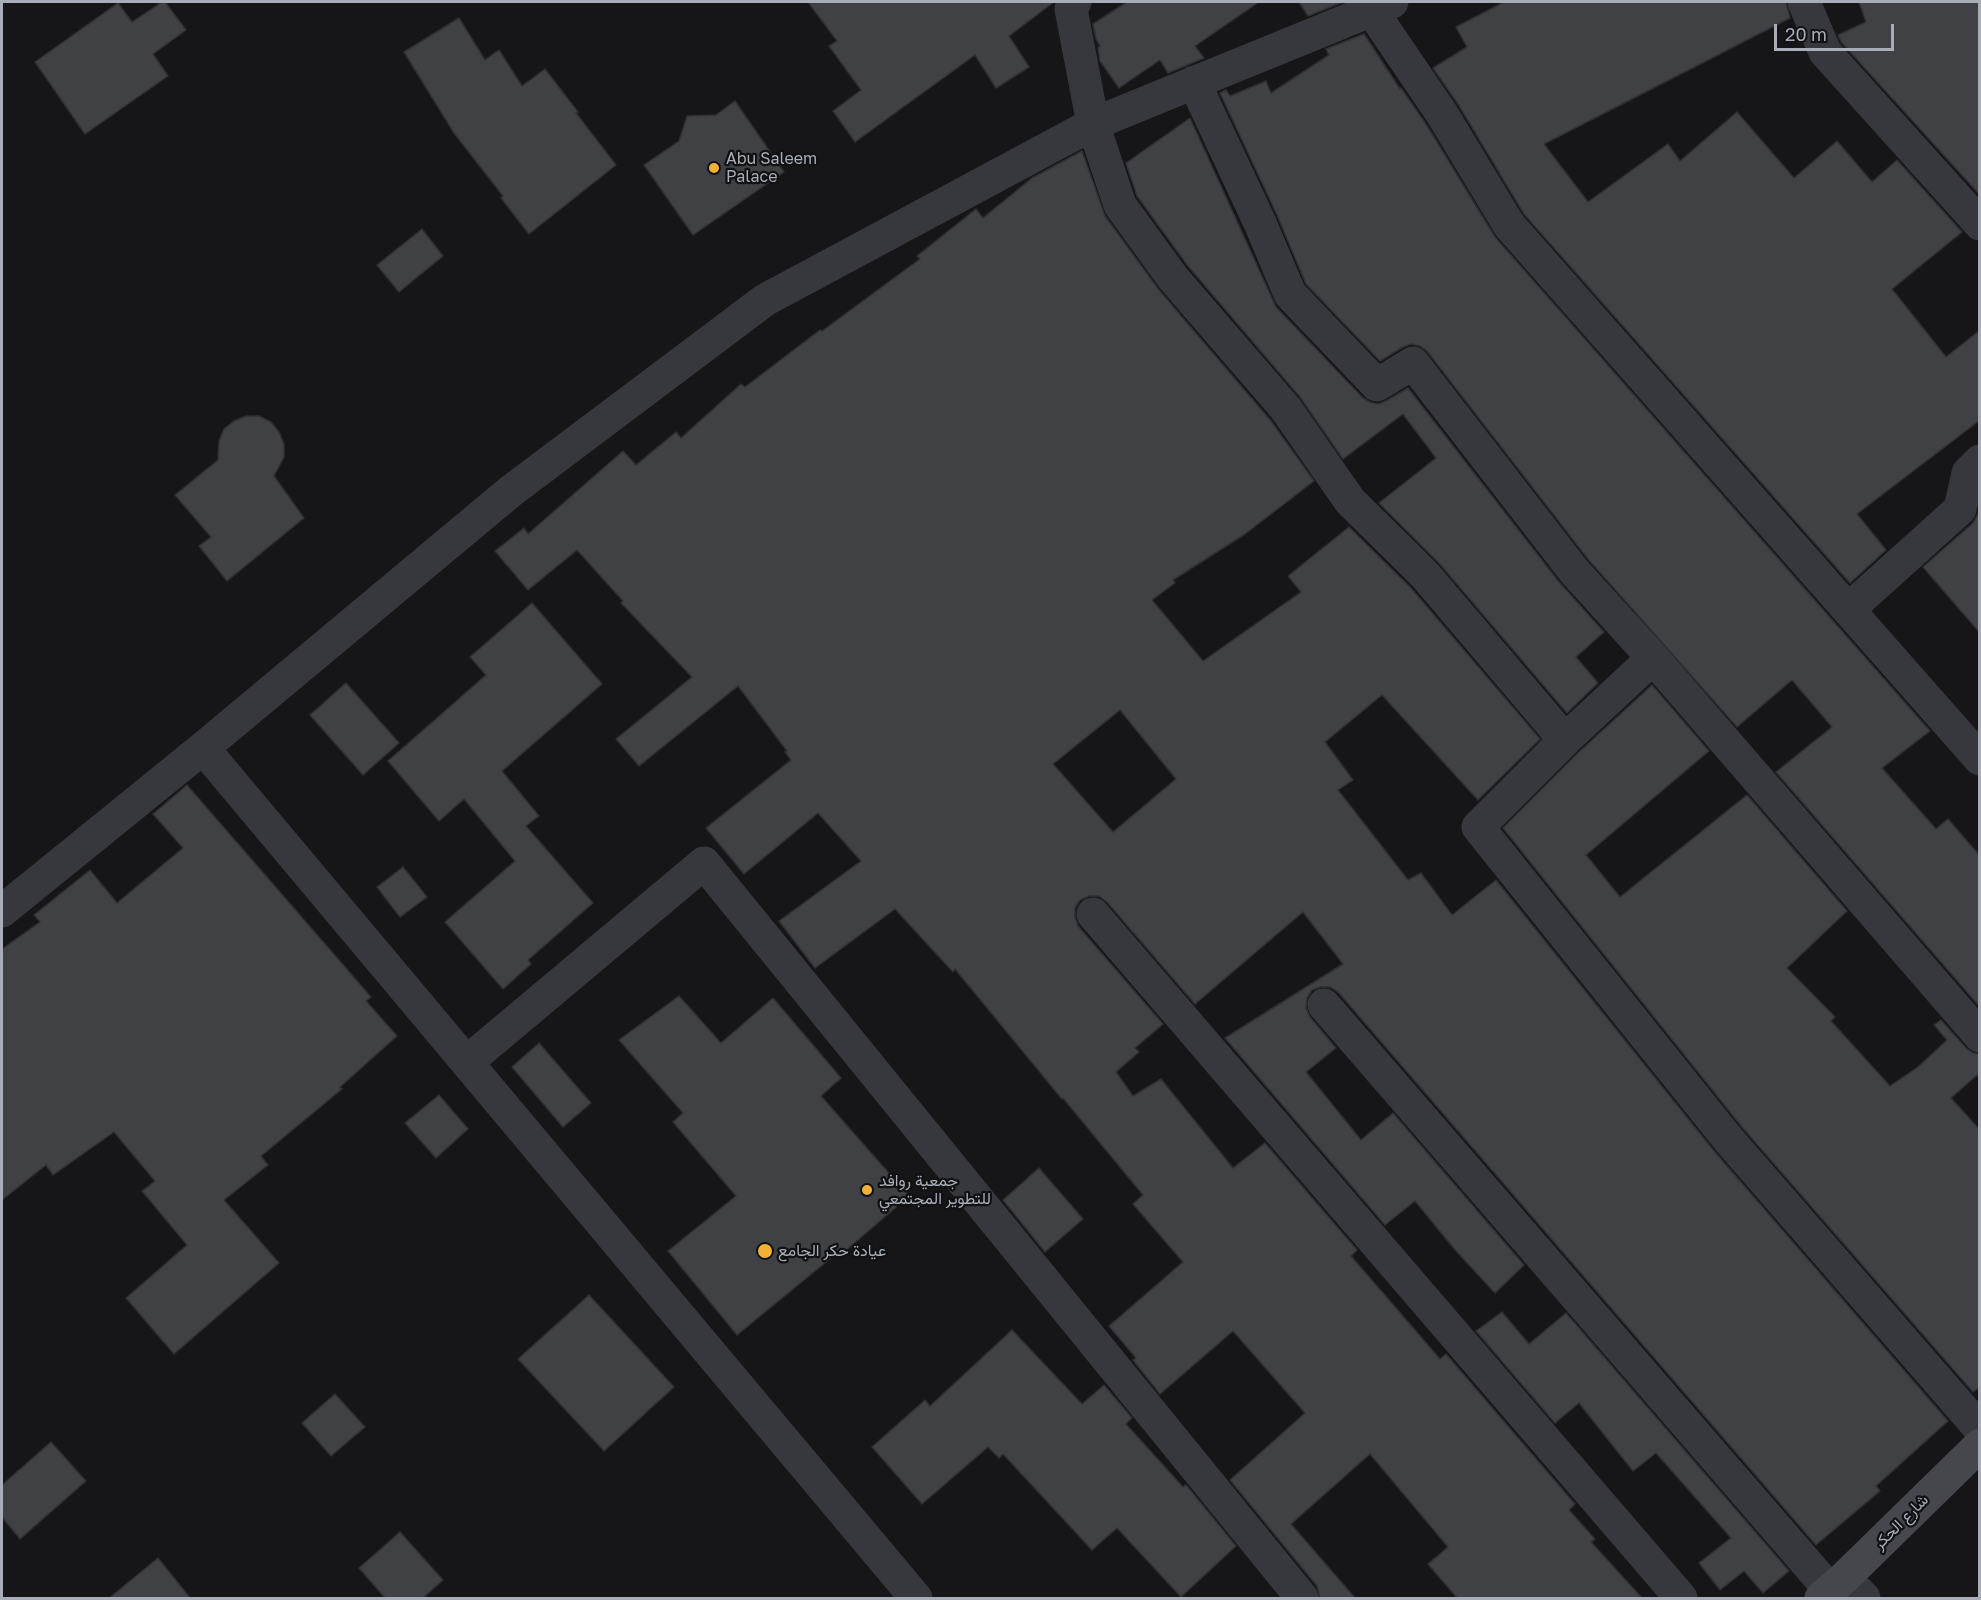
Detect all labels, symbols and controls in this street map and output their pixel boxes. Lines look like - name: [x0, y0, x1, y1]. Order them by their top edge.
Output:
- scale bar: [1777, 12, 1897, 50]
- text: 20 m: [1785, 23, 1827, 45]
- place label: Abu Saleem Palace: [726, 149, 817, 187]
- marker: Abu Saleem Palace: [707, 161, 721, 175]
- place label: جمعية روافد للتطوير المجتمعي: [879, 1171, 991, 1209]
- marker: جمعية روافد للتطوير المجتمعي: [860, 1183, 874, 1197]
- place label: عيادة حكر الجامع: [778, 1241, 886, 1261]
- marker: عيادة حكر الجامع: [756, 1242, 774, 1260]
- street label: شارع الحكر: [1870, 1491, 1932, 1553]

